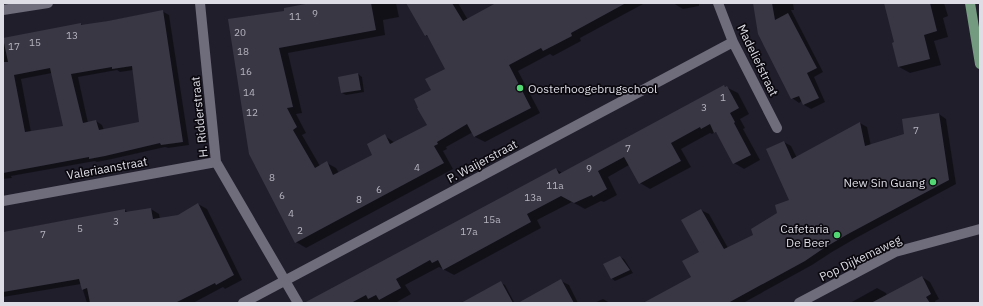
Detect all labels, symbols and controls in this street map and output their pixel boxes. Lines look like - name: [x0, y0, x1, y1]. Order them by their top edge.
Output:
- house number: 9: [312, 7, 318, 20]
- house number: 11: [289, 10, 301, 23]
- street label: Madeliefstraat: [734, 22, 782, 98]
- house number: 20: [234, 26, 246, 39]
- house number: 13: [66, 29, 78, 42]
- house number: 15: [29, 36, 41, 49]
- house number: 17: [8, 40, 20, 53]
- house number: 18: [237, 45, 249, 58]
- house number: 16: [240, 65, 252, 78]
- street label: H. Ridderstraat: [187, 76, 211, 158]
- place label: Oosterhoogebrugschool: [528, 81, 657, 96]
- marker: Oosterhoogebrugschool: [515, 83, 525, 93]
- house number: 14: [243, 86, 255, 99]
- house number: 1: [720, 91, 726, 104]
- house number: 3: [701, 101, 707, 114]
- house number: 12: [246, 106, 258, 119]
- house number: 7: [913, 124, 919, 137]
- street label: P. Waijerstraat: [444, 136, 520, 186]
- house number: 7: [625, 142, 631, 155]
- street label: Valeriaanstraat: [66, 154, 148, 182]
- house number: 4: [414, 161, 420, 174]
- house number: 9: [586, 162, 592, 175]
- house number: 8: [269, 171, 275, 184]
- place label: New Sin Guang: [844, 175, 926, 190]
- marker: New Sin Guang: [928, 177, 938, 187]
- house number: 11a: [546, 179, 564, 192]
- house number: 6: [376, 183, 382, 196]
- house number: 6: [279, 189, 285, 202]
- house number: 13a: [524, 191, 542, 204]
- house number: 8: [356, 193, 362, 206]
- house number: 4: [288, 207, 294, 220]
- house number: 15a: [483, 213, 501, 226]
- house number: 3: [113, 215, 119, 228]
- place label: Cafetaria De Beer: [780, 221, 830, 250]
- house number: 5: [77, 222, 83, 235]
- house number: 2: [297, 224, 303, 237]
- house number: 17a: [460, 225, 478, 238]
- house number: 7: [40, 228, 46, 241]
- marker: Cafetaria De Beer: [832, 230, 842, 240]
- street label: Pop Dijkemaweg: [817, 231, 904, 284]

